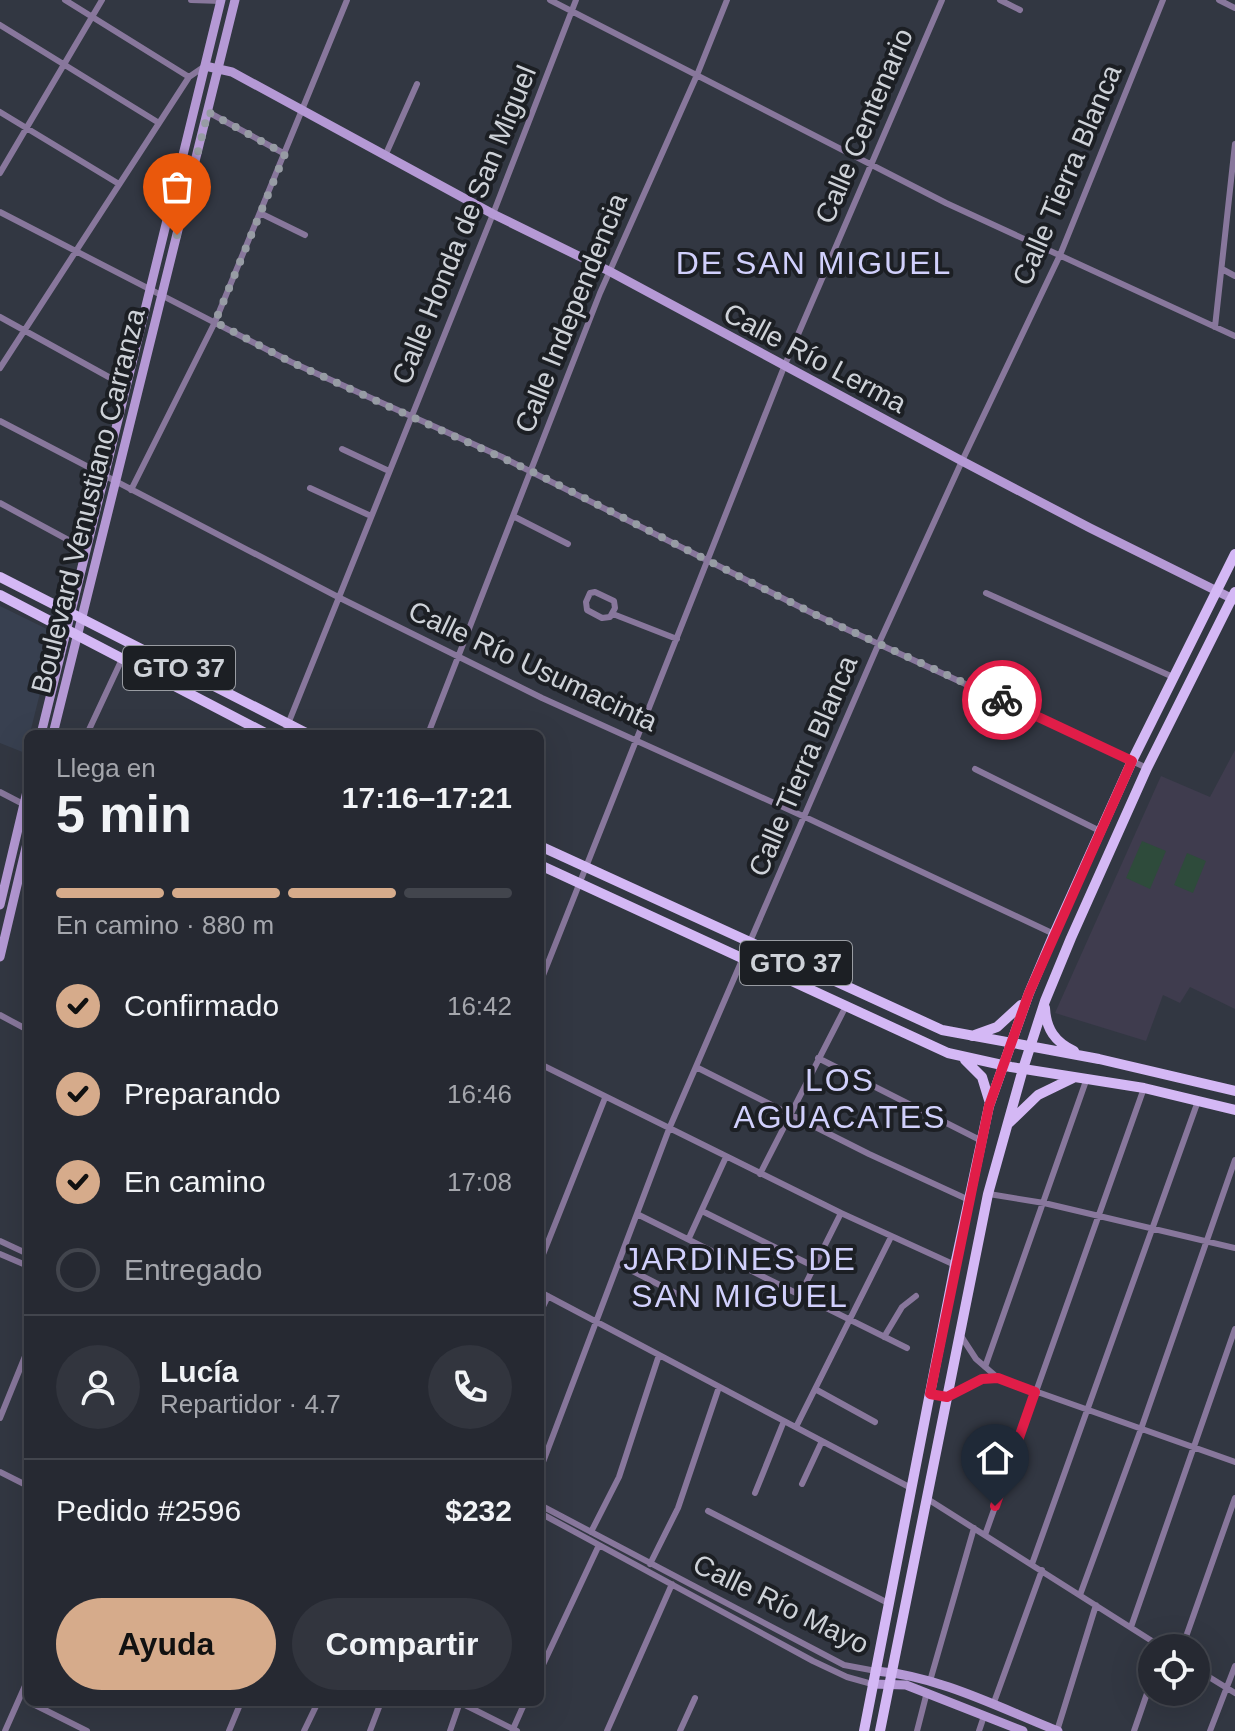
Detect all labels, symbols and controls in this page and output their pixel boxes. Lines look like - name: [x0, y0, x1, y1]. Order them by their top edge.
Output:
- street label: Calle Centenario: [809, 24, 919, 228]
- street label: Calle Tierra Blanca: [1007, 60, 1128, 290]
- street label: Calle Honda de San Miguel: [386, 61, 542, 389]
- pin: [143, 153, 211, 235]
- icon: bag: [155, 165, 199, 209]
- street label: Calle Independencia: [509, 188, 633, 437]
- district label: DE SAN MIGUEL: [676, 245, 952, 281]
- street label: Calle Río Lerma: [718, 297, 912, 419]
- street label: Boulevard Venustiano Carranza: [25, 305, 151, 697]
- street label: Calle Río Usumacinta: [404, 595, 663, 737]
- road number: GTO 37: [123, 646, 235, 690]
- street label: Calle Tierra Blanca: [743, 651, 864, 881]
- courier: [962, 660, 1042, 740]
- icon: bike: [980, 678, 1024, 722]
- text: Llega en: [56, 753, 156, 783]
- text: 17:16–17:21: [342, 781, 512, 814]
- text: 5 min: [56, 785, 192, 843]
- text: En camino · 880 m: [56, 910, 274, 940]
- road number: GTO 37: [740, 941, 852, 985]
- icon: check: [56, 984, 100, 1028]
- text: Confirmado: [124, 989, 279, 1022]
- text: 16:42: [447, 991, 512, 1021]
- district label: LOS AGUACATES: [734, 1062, 947, 1135]
- icon: check: [56, 1072, 100, 1116]
- text: Preparando: [124, 1077, 281, 1110]
- text: 16:46: [447, 1079, 512, 1109]
- icon: check: [56, 1160, 100, 1204]
- text: En camino: [124, 1165, 266, 1198]
- text: 17:08: [447, 1167, 512, 1197]
- district label: JARDINES DE SAN MIGUEL: [623, 1241, 857, 1314]
- text: Entregado: [124, 1253, 262, 1286]
- button: person: [56, 1345, 140, 1429]
- button: phone: [428, 1345, 512, 1429]
- text: Lucía: [160, 1355, 238, 1388]
- text: Repartidor · 4.7: [160, 1389, 341, 1419]
- pin: [961, 1424, 1029, 1506]
- icon: home: [973, 1436, 1017, 1480]
- text: Pedido #2596: [56, 1494, 241, 1527]
- text: $232: [445, 1494, 512, 1527]
- street label: Calle Río Mayo: [688, 1548, 874, 1660]
- button: Ayuda: [56, 1598, 276, 1690]
- button: Compartir: [292, 1598, 512, 1690]
- map controls: [1138, 1634, 1210, 1706]
- button: locate: [1138, 1634, 1210, 1706]

